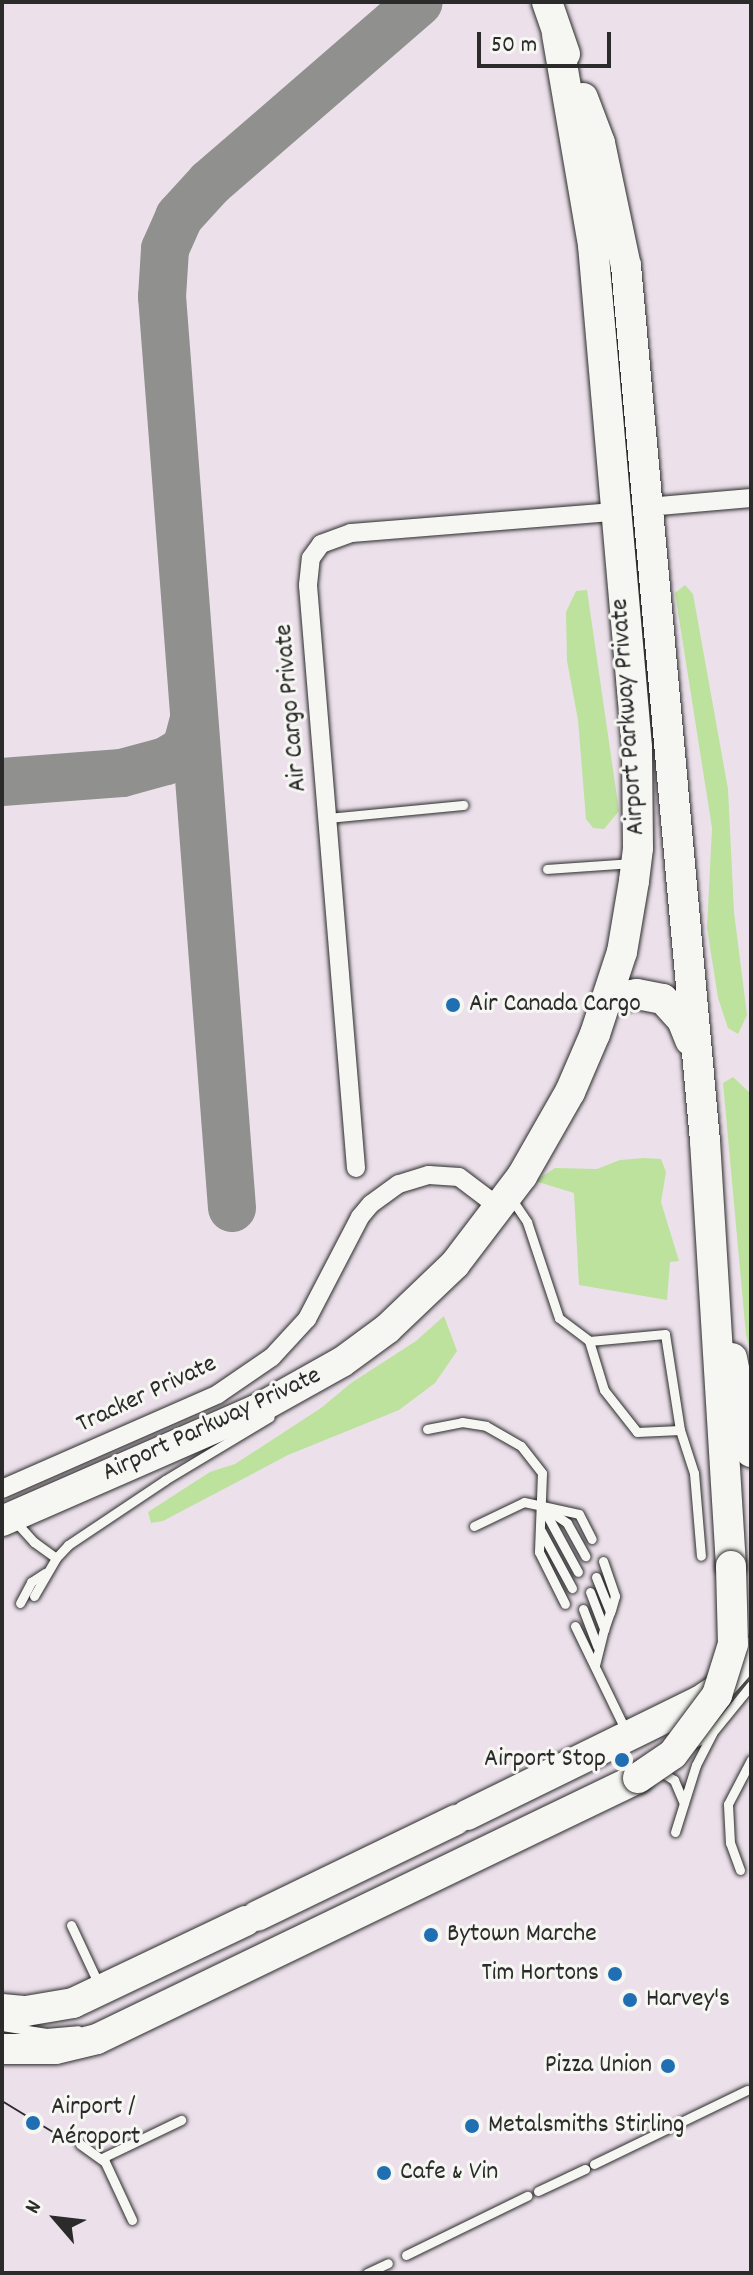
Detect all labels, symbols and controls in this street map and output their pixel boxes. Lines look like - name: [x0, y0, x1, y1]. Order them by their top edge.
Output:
- scale bar: [481, 16, 615, 66]
- text: 50 m: [491, 29, 537, 63]
- street label: Airport Parkway Private: [605, 598, 653, 836]
- street label: Air Cargo Private: [269, 623, 315, 793]
- place label: Air Canada Cargo: [469, 989, 641, 1021]
- marker: Air Canada Cargo: [444, 996, 462, 1014]
- street label: Tracker Private: [72, 1349, 222, 1441]
- street label: Airport Parkway Private: [98, 1361, 326, 1489]
- place label: Airport Stop: [484, 1744, 606, 1776]
- marker: Airport Stop: [613, 1751, 631, 1769]
- place label: Bytown Marche: [447, 1919, 597, 1951]
- marker: Bytown Marche: [422, 1926, 440, 1944]
- place label: Tim Hortons: [481, 1958, 599, 1990]
- marker: Tim Hortons: [606, 1965, 624, 1983]
- place label: Harvey's: [646, 1984, 730, 2016]
- marker: Harvey's: [621, 1991, 639, 2009]
- place label: Pizza Union: [545, 2050, 652, 2082]
- marker: Pizza Union: [659, 2057, 677, 2075]
- place label: Airport / Aéroport: [51, 2092, 140, 2154]
- place label: Metalsmiths Stirling: [488, 2110, 684, 2142]
- marker: Airport / Aéroport: [22, 2112, 44, 2134]
- marker: Metalsmiths Stirling: [463, 2117, 481, 2135]
- place label: Cafe & Vin: [400, 2157, 498, 2189]
- marker: Cafe & Vin: [375, 2164, 393, 2182]
- north arrow: [16, 2179, 96, 2259]
- text: N: [18, 2195, 51, 2220]

